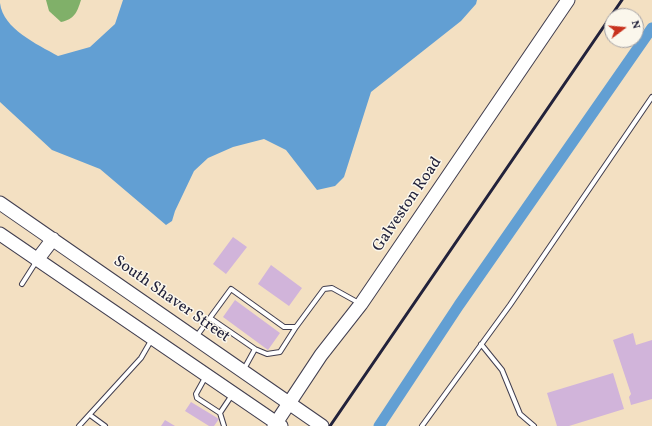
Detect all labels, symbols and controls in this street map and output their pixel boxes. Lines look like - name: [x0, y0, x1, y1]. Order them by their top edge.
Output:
- north arrow: [604, 8, 644, 48]
- text: N: [627, 19, 643, 31]
- street label: Galveston Road: [369, 154, 447, 256]
- street label: South Shaver Street: [109, 252, 233, 348]

